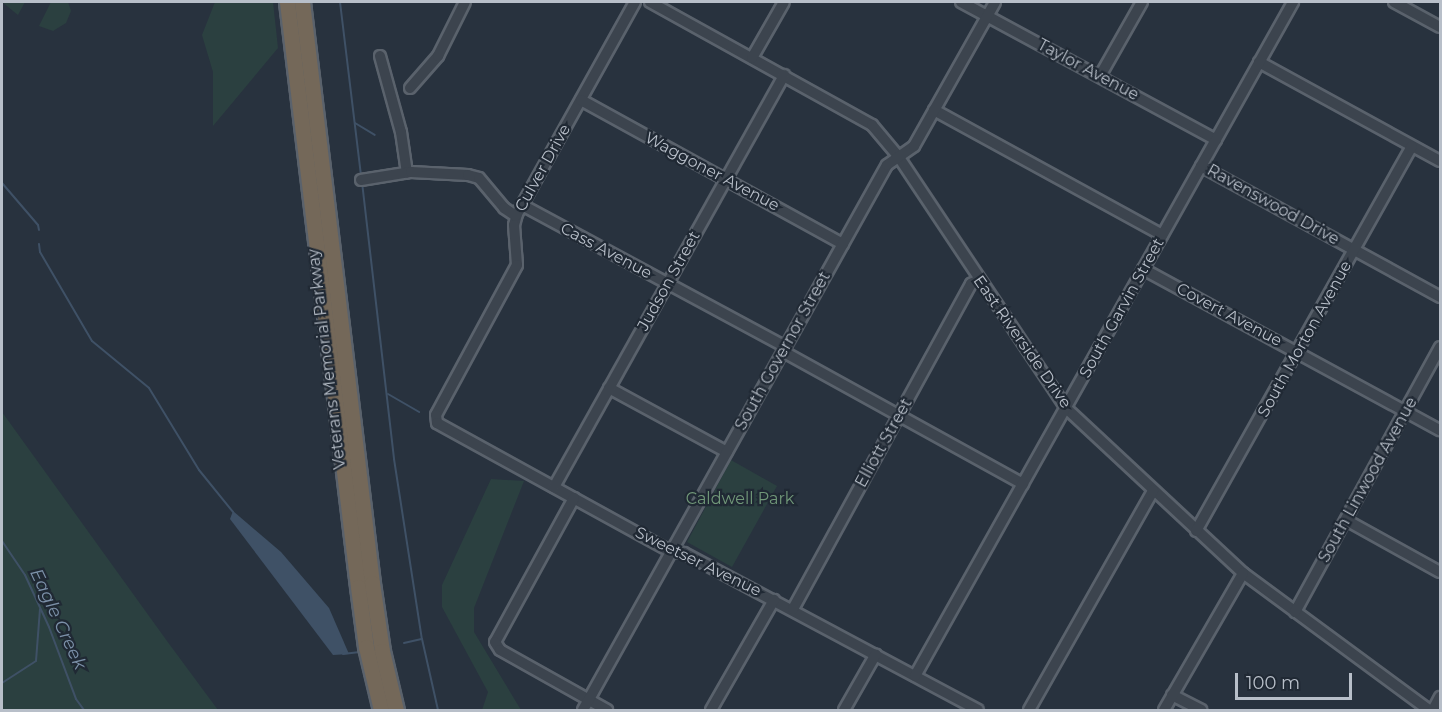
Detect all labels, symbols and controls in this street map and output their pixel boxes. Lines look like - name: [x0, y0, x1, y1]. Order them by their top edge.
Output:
- street label: Taylor Avenue: [1034, 35, 1142, 105]
- street label: Culver Drive: [511, 121, 575, 215]
- street label: Waggoner Avenue: [641, 128, 783, 216]
- street label: Ravenswood Drive: [1204, 161, 1342, 249]
- street label: Cass Avenue: [557, 219, 655, 283]
- street label: Judson Street: [634, 228, 704, 334]
- street label: South Garvin Street: [1076, 235, 1168, 381]
- street label: Veterans Memorial Parkway: [304, 248, 350, 470]
- street label: South Morton Avenue: [1254, 258, 1356, 420]
- street label: South Governor Street: [731, 268, 835, 434]
- street label: East Riverside Drive: [969, 272, 1075, 412]
- street label: Covert Avenue: [1173, 279, 1285, 351]
- street label: South Linwood Avenue: [1315, 394, 1421, 566]
- street label: Elliott Street: [852, 395, 916, 491]
- park label: Caldwell Park: [686, 489, 794, 509]
- street label: Sweetser Avenue: [632, 523, 764, 601]
- water label: Eagle Creek: [25, 565, 91, 673]
- scale bar: [1238, 661, 1355, 699]
- text: 100 m: [1246, 672, 1300, 694]

